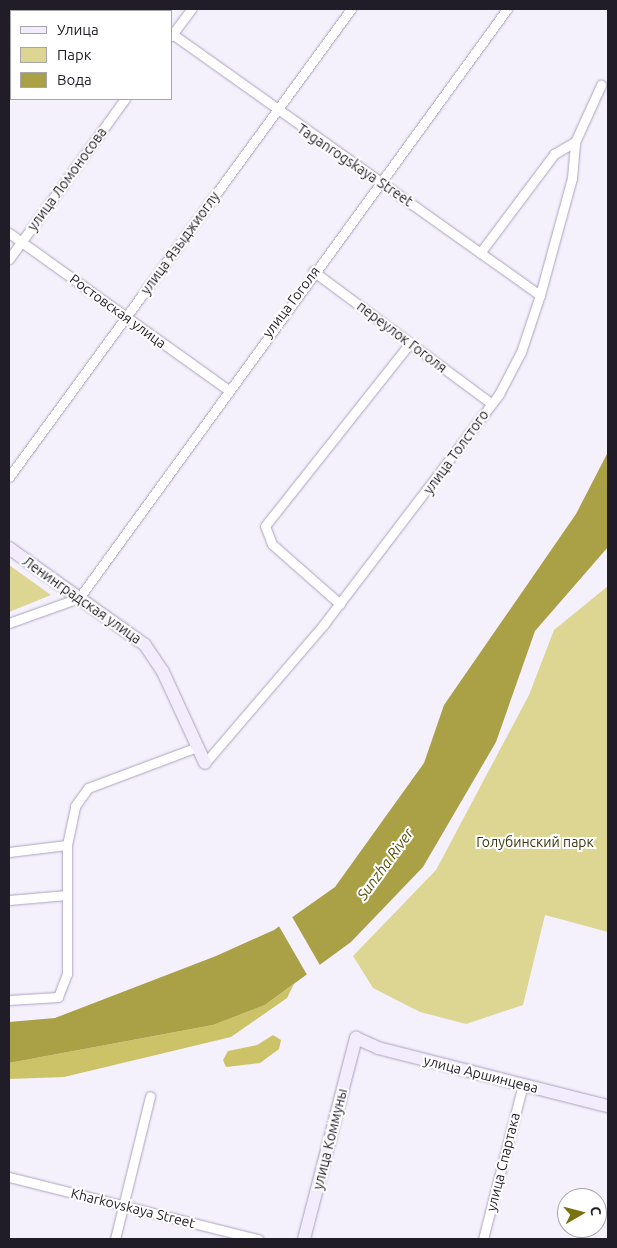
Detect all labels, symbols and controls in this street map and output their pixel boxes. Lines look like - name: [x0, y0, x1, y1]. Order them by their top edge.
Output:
- legend: [10, 10, 172, 100]
- text: Улица: [57, 21, 99, 38]
- text: Парк: [57, 46, 92, 63]
- text: Вода: [57, 71, 92, 88]
- street label: Taganrogskaya Street: [294, 120, 416, 210]
- street label: улица Ломоносова: [24, 124, 110, 234]
- street label: улица Языджиоглу: [137, 188, 223, 298]
- street label: улица Гоголя: [259, 263, 323, 341]
- street label: Ростовская улица: [66, 270, 170, 352]
- street label: переулок Гоголя: [354, 298, 450, 376]
- street label: улица Толстого: [420, 407, 492, 497]
- street label: Ленинградская улица: [19, 553, 145, 647]
- water label: Sunzha River: [353, 825, 417, 903]
- park label: Голубинский парк: [476, 834, 594, 850]
- street label: улица Аршинцева: [422, 1052, 540, 1096]
- street label: улица Коммуны: [309, 1087, 351, 1191]
- street label: улица Спартака: [483, 1111, 523, 1213]
- street label: Kharkovskaya Street: [69, 1184, 197, 1232]
- north arrow: [557, 1188, 607, 1238]
- text: С: [587, 1205, 604, 1217]

